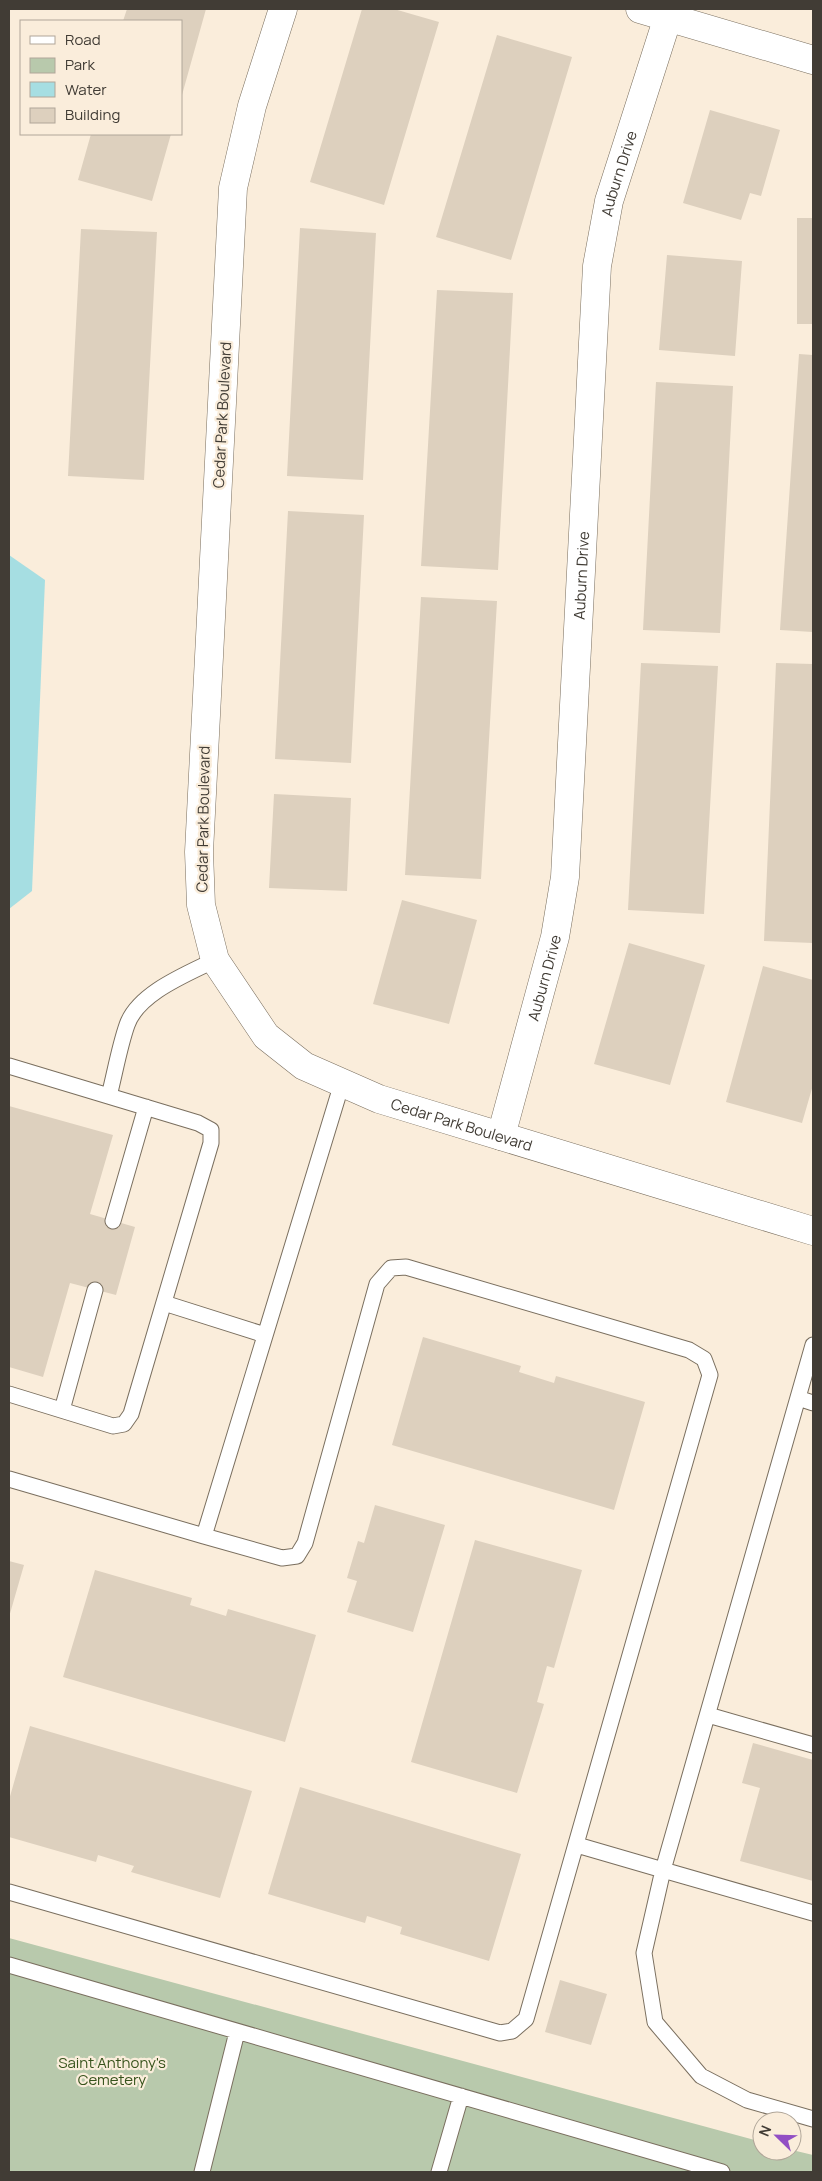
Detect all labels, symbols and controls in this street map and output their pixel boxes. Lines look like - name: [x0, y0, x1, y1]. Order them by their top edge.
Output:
- legend: [20, 20, 182, 135]
- text: Road: [65, 29, 101, 50]
- text: Park: [65, 54, 95, 75]
- text: Water: [65, 79, 107, 100]
- text: Building: [65, 104, 120, 125]
- street label: Auburn Drive: [596, 128, 641, 218]
- street label: Cedar Park Boulevard: [208, 341, 236, 489]
- street label: Auburn Drive: [568, 530, 594, 620]
- street label: Cedar Park Boulevard: [191, 746, 215, 892]
- street label: Auburn Drive: [522, 932, 566, 1023]
- street label: Cedar Park Boulevard: [388, 1093, 535, 1156]
- park label: Saint Anthony's Cemetery: [58, 2052, 166, 2090]
- north arrow: [752, 2111, 802, 2161]
- text: N: [754, 2122, 775, 2139]

